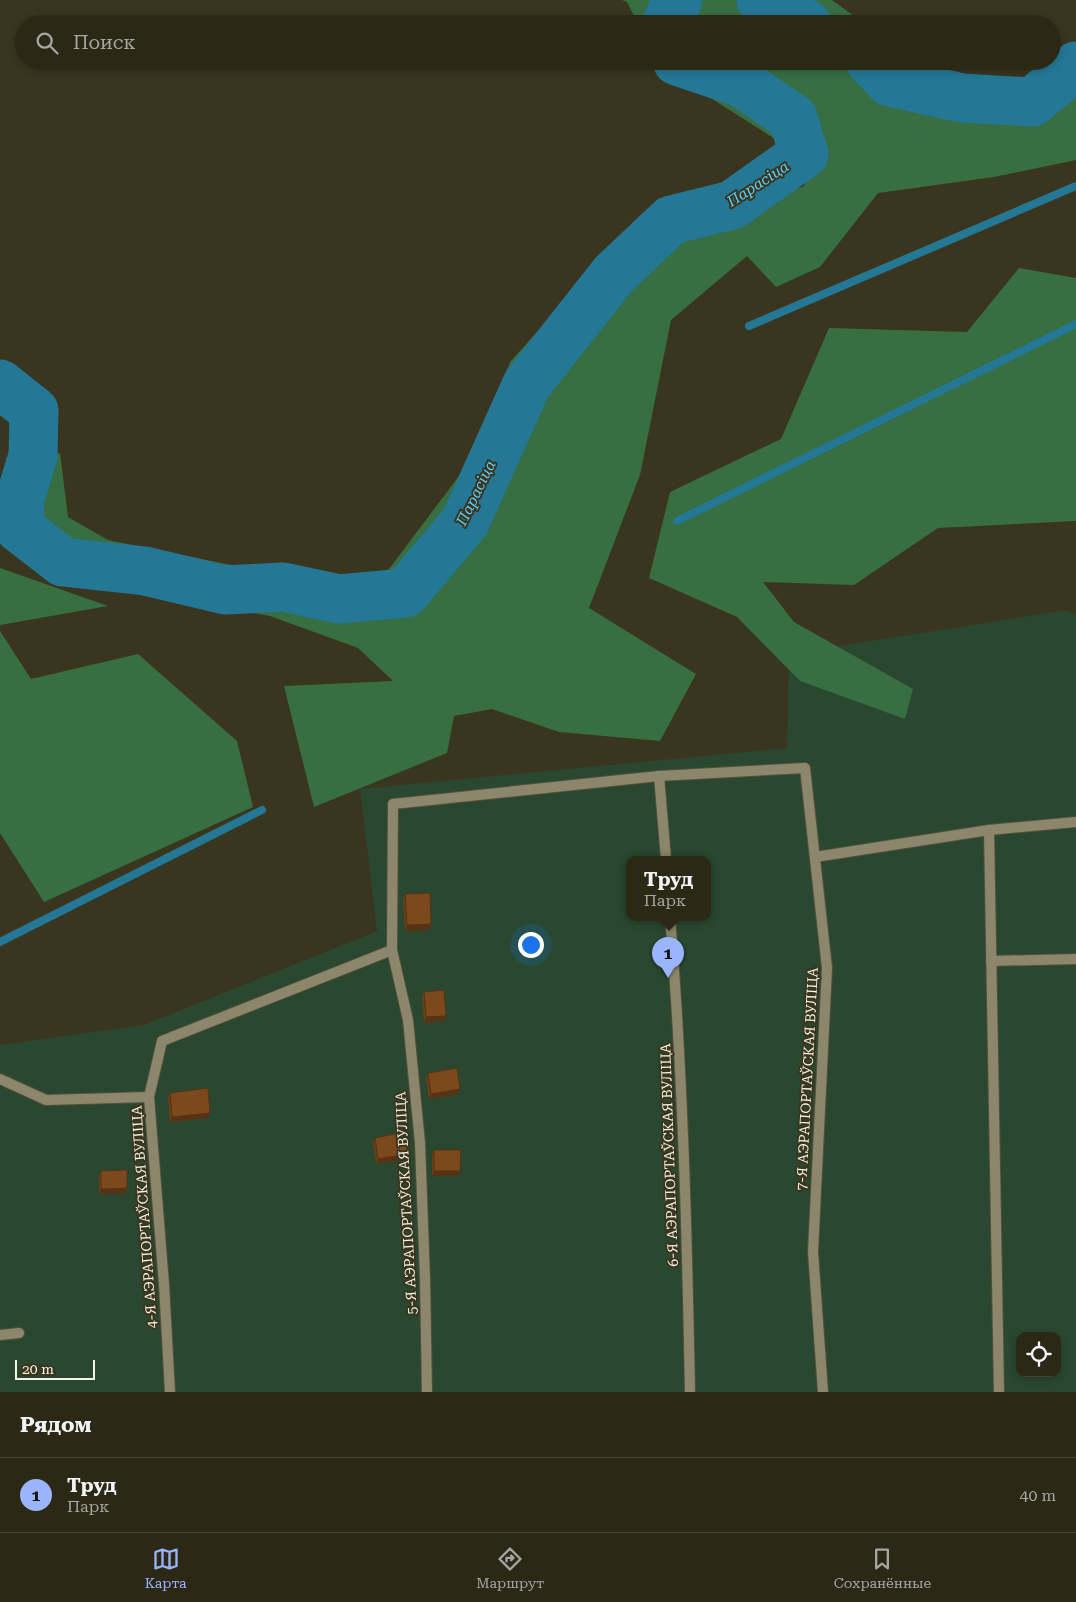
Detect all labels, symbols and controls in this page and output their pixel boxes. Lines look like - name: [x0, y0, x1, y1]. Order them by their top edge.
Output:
- search box: [15, 15, 1061, 70]
- icon: search: [33, 29, 61, 57]
- text: Поиск: [73, 31, 136, 54]
- water label: Парасіца: [723, 157, 792, 211]
- water label: Парасіца: [452, 458, 499, 529]
- popup: [626, 856, 711, 921]
- text: Труд: [644, 868, 693, 891]
- text: Парк: [644, 891, 686, 910]
- your location: [518, 932, 544, 958]
- pin: 1: [652, 937, 684, 978]
- street label: 7-Я АЭРАПОРТАЎСКАЯ ВУЛІЦА: [793, 967, 821, 1191]
- street label: 6-Я АЭРАПОРТАЎСКАЯ ВУЛІЦА: [657, 1043, 681, 1267]
- street label: 5-Я АЭРАПОРТАЎСКАЯ ВУЛІЦА: [392, 1091, 420, 1315]
- street label: 4-Я АЭРАПОРТАЎСКАЯ ВУЛІЦА: [128, 1105, 160, 1329]
- map controls: [1016, 1332, 1061, 1377]
- button: locate: [1016, 1332, 1061, 1377]
- scale bar: [15, 1357, 95, 1380]
- text: 20 m: [22, 1361, 54, 1377]
- text: Рядом: [20, 1413, 92, 1437]
- text: Труд: [67, 1474, 116, 1497]
- text: 1: [32, 1486, 40, 1505]
- text: 40 m: [1019, 1486, 1056, 1505]
- text: Парк: [67, 1497, 109, 1516]
- tab: Карта: [145, 1545, 187, 1591]
- tab: Маршрут: [476, 1545, 544, 1591]
- tab: Сохранённые: [834, 1545, 931, 1591]

